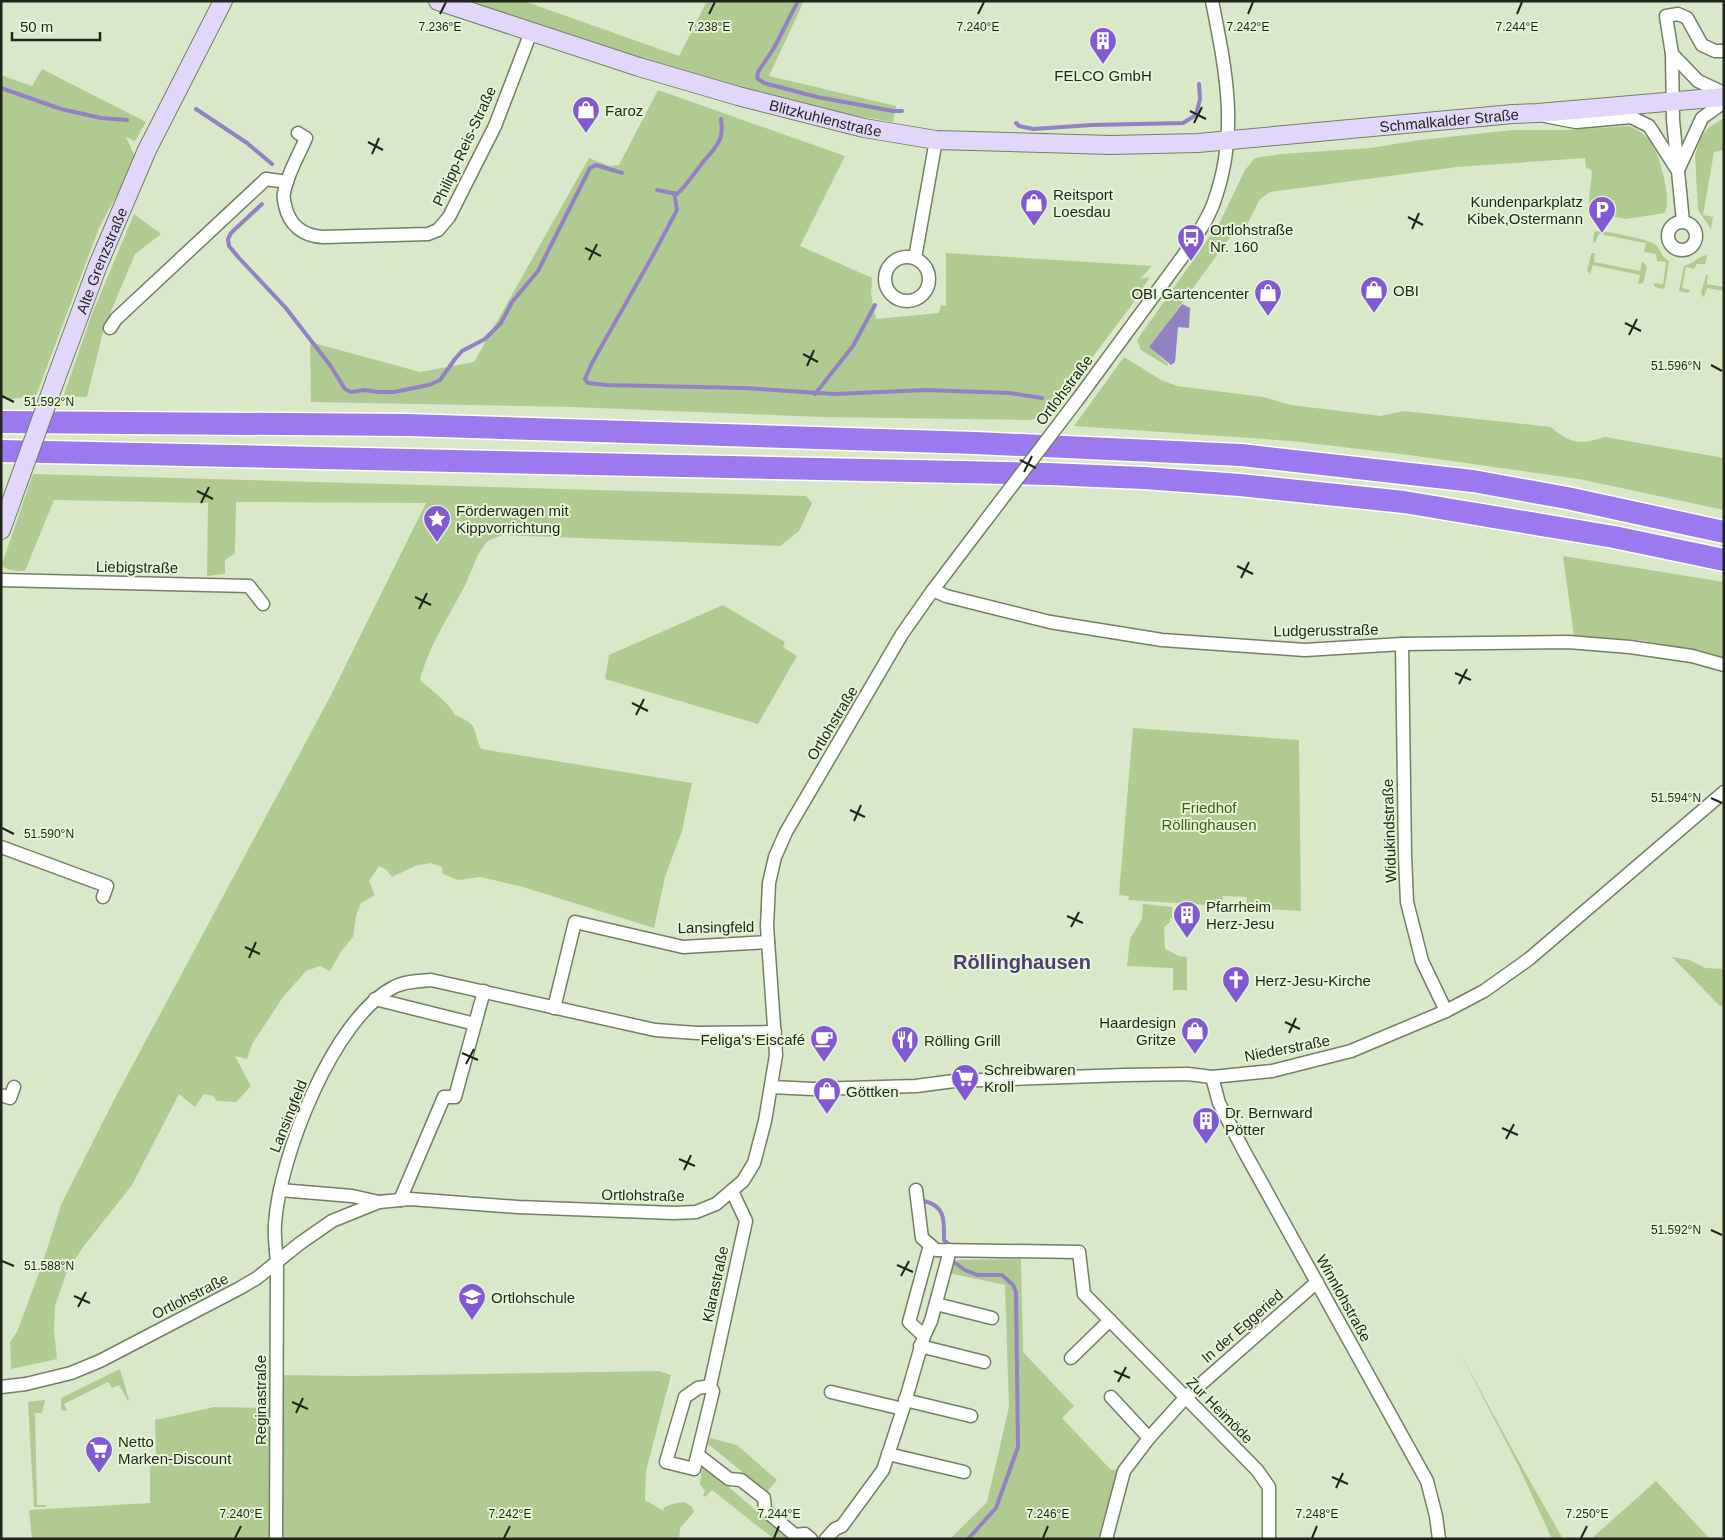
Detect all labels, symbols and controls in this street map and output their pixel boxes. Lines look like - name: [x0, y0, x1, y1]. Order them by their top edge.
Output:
- scale bar: [12, 10, 100, 42]
- text: 50 m: [20, 18, 53, 35]
- text: 7.236°E: [419, 20, 461, 34]
- text: 7.238°E: [688, 20, 730, 34]
- text: 7.240°E: [957, 20, 999, 34]
- text: 7.242°E: [1227, 20, 1269, 34]
- text: 7.244°E: [1496, 20, 1538, 34]
- building icon: FELCO GmbH: [1088, 26, 1118, 65]
- place label: FELCO GmbH: [1054, 67, 1152, 84]
- street label: Philipp-Reis-Straße: [429, 83, 499, 209]
- shop icon: Faroz: [571, 95, 601, 134]
- street label: Blitzkuhlenstraße: [768, 96, 883, 139]
- place label: Faroz: [605, 102, 643, 119]
- street label: Schmalkalder Straße: [1379, 105, 1519, 135]
- place label: Reitsport Loesdau: [1053, 186, 1114, 220]
- shop icon: Reitsport Loesdau: [1019, 188, 1049, 227]
- place label: Kundenparkplatz Kibek,Ostermann: [1467, 193, 1583, 227]
- parking icon: Kundenparkplatz Kibek,Ostermann: [1587, 195, 1617, 234]
- street label: Alte Grenzstraße: [72, 205, 130, 316]
- place label: Ortlohstraße Nr. 160: [1210, 221, 1293, 255]
- bus stop icon: Ortlohstraße Nr. 160: [1176, 223, 1206, 262]
- shop icon: OBI: [1359, 275, 1389, 314]
- shop icon: OBI Gartencenter: [1253, 278, 1283, 317]
- place label: OBI: [1393, 282, 1419, 299]
- place label: OBI Gartencenter: [1131, 285, 1249, 302]
- street label: Ortlohstraße: [1032, 352, 1096, 428]
- text: 51.596°N: [1651, 359, 1701, 373]
- text: 51.592°N: [24, 395, 74, 409]
- place label: Förderwagen mit Kippvorrichtung: [456, 502, 569, 536]
- place icon: Förderwagen mit Kippvorrichtung: [422, 504, 452, 543]
- street label: Liebigstraße: [96, 558, 178, 576]
- street label: Ludgerusstraße: [1273, 621, 1379, 639]
- street label: Ortlohstraße: [803, 683, 861, 763]
- street label: Widukindstraße: [1379, 779, 1399, 883]
- text: 51.594°N: [1651, 791, 1701, 805]
- park label: Friedhof Röllinghausen: [1161, 799, 1257, 833]
- text: 51.590°N: [24, 827, 74, 841]
- place label: Pfarrheim Herz-Jesu: [1206, 898, 1274, 932]
- building icon: Pfarrheim Herz-Jesu: [1172, 900, 1202, 939]
- street label: Lansingfeld: [677, 918, 755, 936]
- district label: Röllinghausen: [953, 951, 1091, 973]
- church icon: Herz-Jesu-Kirche: [1221, 965, 1251, 1004]
- place label: Herz-Jesu-Kirche: [1255, 972, 1371, 989]
- place label: Haardesign Gritze: [1099, 1014, 1176, 1048]
- shop icon: Haardesign Gritze: [1180, 1016, 1210, 1055]
- cafe icon: Feliga's Eiscafé: [809, 1024, 839, 1063]
- restaurant icon: Rölling Grill: [890, 1025, 920, 1064]
- place label: Feliga's Eiscafé: [700, 1031, 805, 1048]
- street label: Niederstraße: [1243, 1031, 1331, 1065]
- place label: Rölling Grill: [924, 1032, 1001, 1049]
- place label: Schreibwaren Kroll: [984, 1061, 1076, 1095]
- supermarket icon: Schreibwaren Kroll: [950, 1063, 980, 1102]
- shop icon: Göttken: [812, 1076, 842, 1115]
- street label: Lansingfeld: [266, 1077, 310, 1155]
- place label: Göttken: [846, 1083, 899, 1100]
- place label: Dr. Bernward Pötter: [1225, 1104, 1313, 1138]
- building icon: Dr. Bernward Pötter: [1191, 1106, 1221, 1145]
- street label: Ortlohstraße: [601, 1186, 685, 1204]
- text: 51.592°N: [1651, 1223, 1701, 1237]
- street label: Klarastraße: [699, 1244, 731, 1324]
- street label: Winnlohstraße: [1313, 1252, 1375, 1344]
- text: 51.588°N: [24, 1259, 74, 1273]
- street label: Ortlohstraße: [149, 1270, 231, 1322]
- school or university icon: Ortlohschule: [457, 1282, 487, 1321]
- street label: In der Eggeried: [1198, 1286, 1286, 1366]
- place label: Ortlohschule: [491, 1289, 575, 1306]
- street label: Reginastraße: [252, 1355, 269, 1445]
- street label: Zur Heimöde: [1183, 1373, 1257, 1447]
- place label: Netto Marken-Discount: [118, 1433, 232, 1467]
- supermarket icon: Netto Marken-Discount: [84, 1435, 114, 1474]
- text: 7.240°E: [220, 1507, 262, 1521]
- text: 7.242°E: [489, 1507, 531, 1521]
- text: 7.244°E: [758, 1507, 800, 1521]
- text: 7.246°E: [1027, 1507, 1069, 1521]
- text: 7.248°E: [1296, 1507, 1338, 1521]
- text: 7.250°E: [1566, 1507, 1608, 1521]

